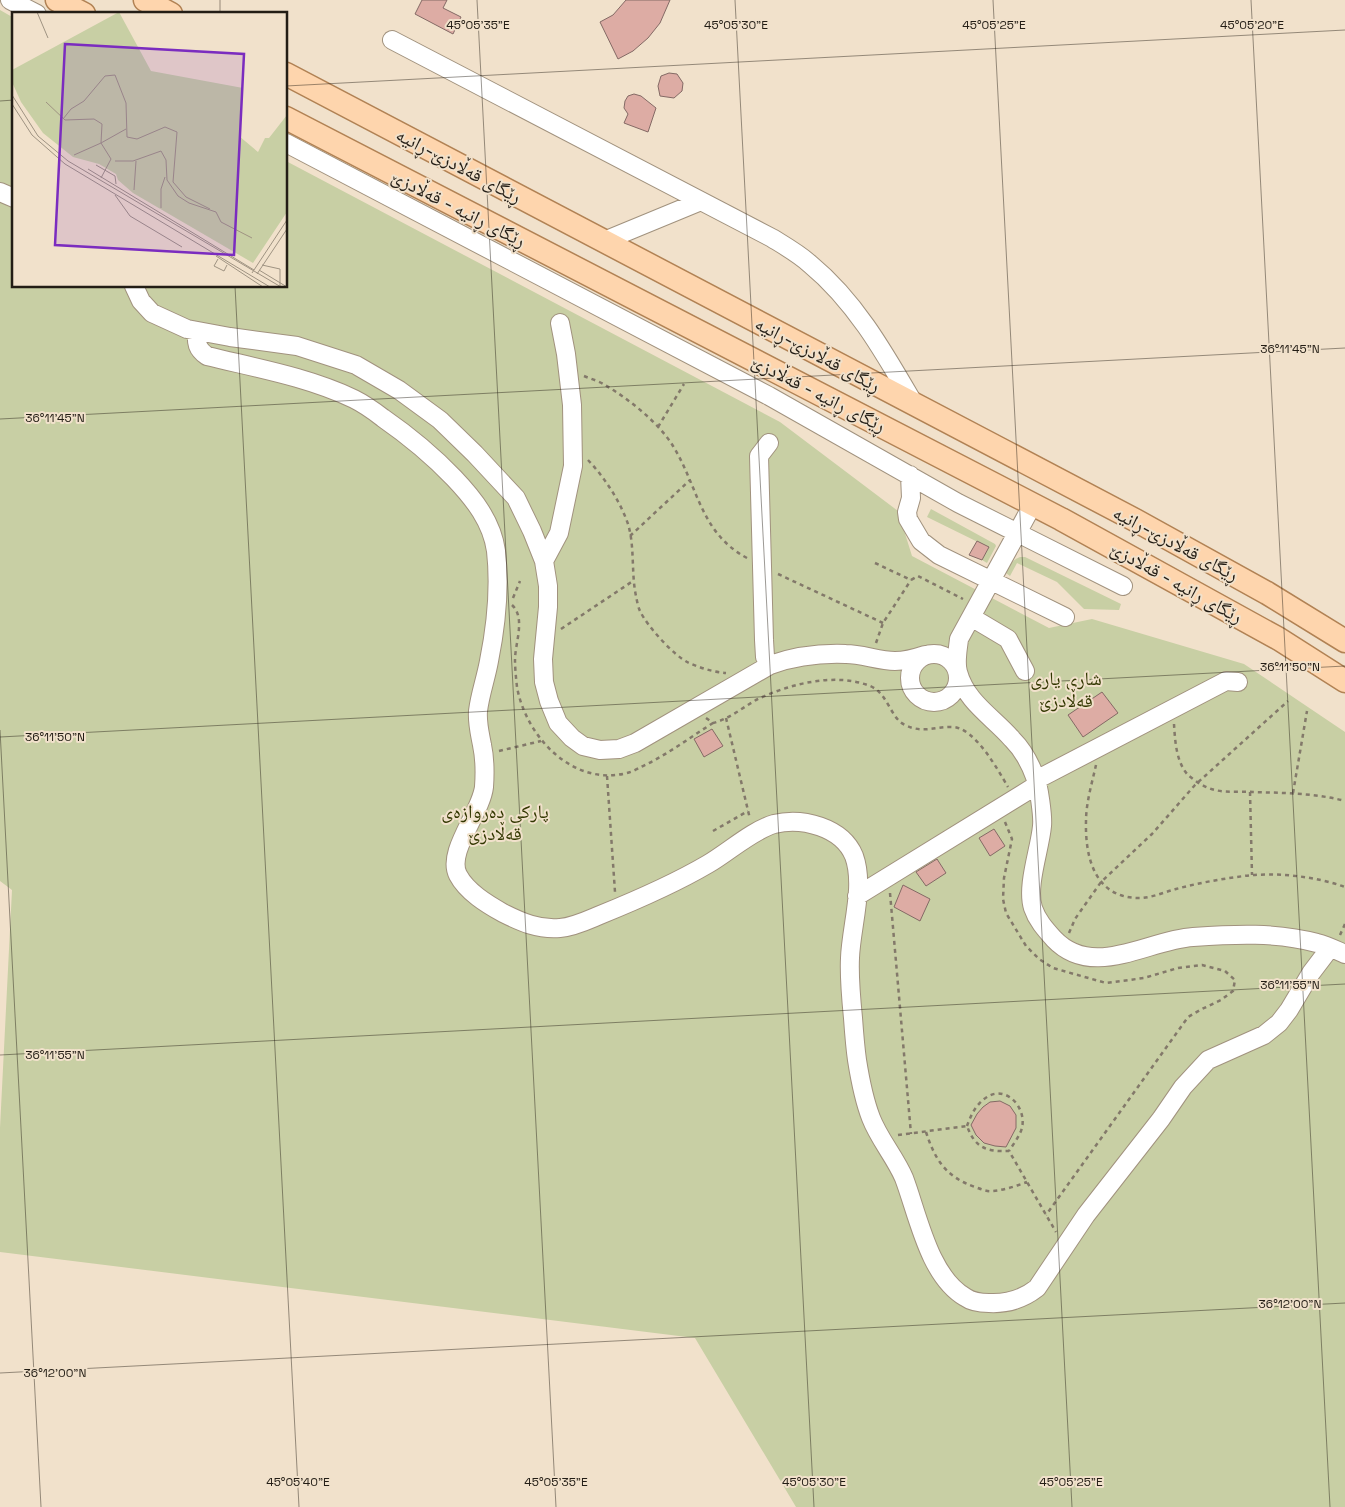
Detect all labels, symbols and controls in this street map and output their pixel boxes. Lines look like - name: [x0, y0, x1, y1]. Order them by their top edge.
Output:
- inset map: [12, 12, 288, 288]
- text: 45°05'35"E: [446, 17, 510, 33]
- text: 45°05'30"E: [704, 17, 768, 33]
- text: 45°05'25"E: [962, 17, 1026, 33]
- text: 45°05'20"E: [1220, 17, 1284, 33]
- street label: ڕێگای قەڵادزێ-ڕانیە: [391, 122, 526, 211]
- street label: ڕێگای ڕانیە - قەڵادزێ: [387, 164, 530, 255]
- street label: ڕێگای قەڵادزێ-ڕانیە: [750, 311, 885, 400]
- text: 36°11'45"N: [1260, 341, 1320, 357]
- street label: ڕێگای ڕانیە - قەڵادزێ: [747, 349, 890, 440]
- text: 36°11'45"N: [25, 410, 85, 426]
- street label: ڕێگای قەڵادزێ-ڕانیە: [1108, 500, 1243, 589]
- street label: ڕێگای ڕانیە - قەڵادزێ: [1105, 536, 1247, 631]
- text: 36°11'50"N: [1260, 659, 1320, 675]
- park label: شاری یاری قەڵادزێ: [1030, 666, 1102, 713]
- text: 36°11'50"N: [25, 729, 85, 745]
- park label: پارکی دەروازەی قەڵادزێ: [441, 799, 549, 846]
- text: 36°11'55"N: [1260, 977, 1320, 993]
- text: 36°11'55"N: [25, 1047, 85, 1063]
- text: 36°12'00"N: [1259, 1296, 1321, 1312]
- text: 36°12'00"N: [24, 1365, 86, 1381]
- text: 45°05'40"E: [266, 1474, 330, 1490]
- text: 45°05'35"E: [524, 1474, 588, 1490]
- text: 45°05'30"E: [782, 1474, 846, 1490]
- text: 45°05'25"E: [1039, 1474, 1103, 1490]

